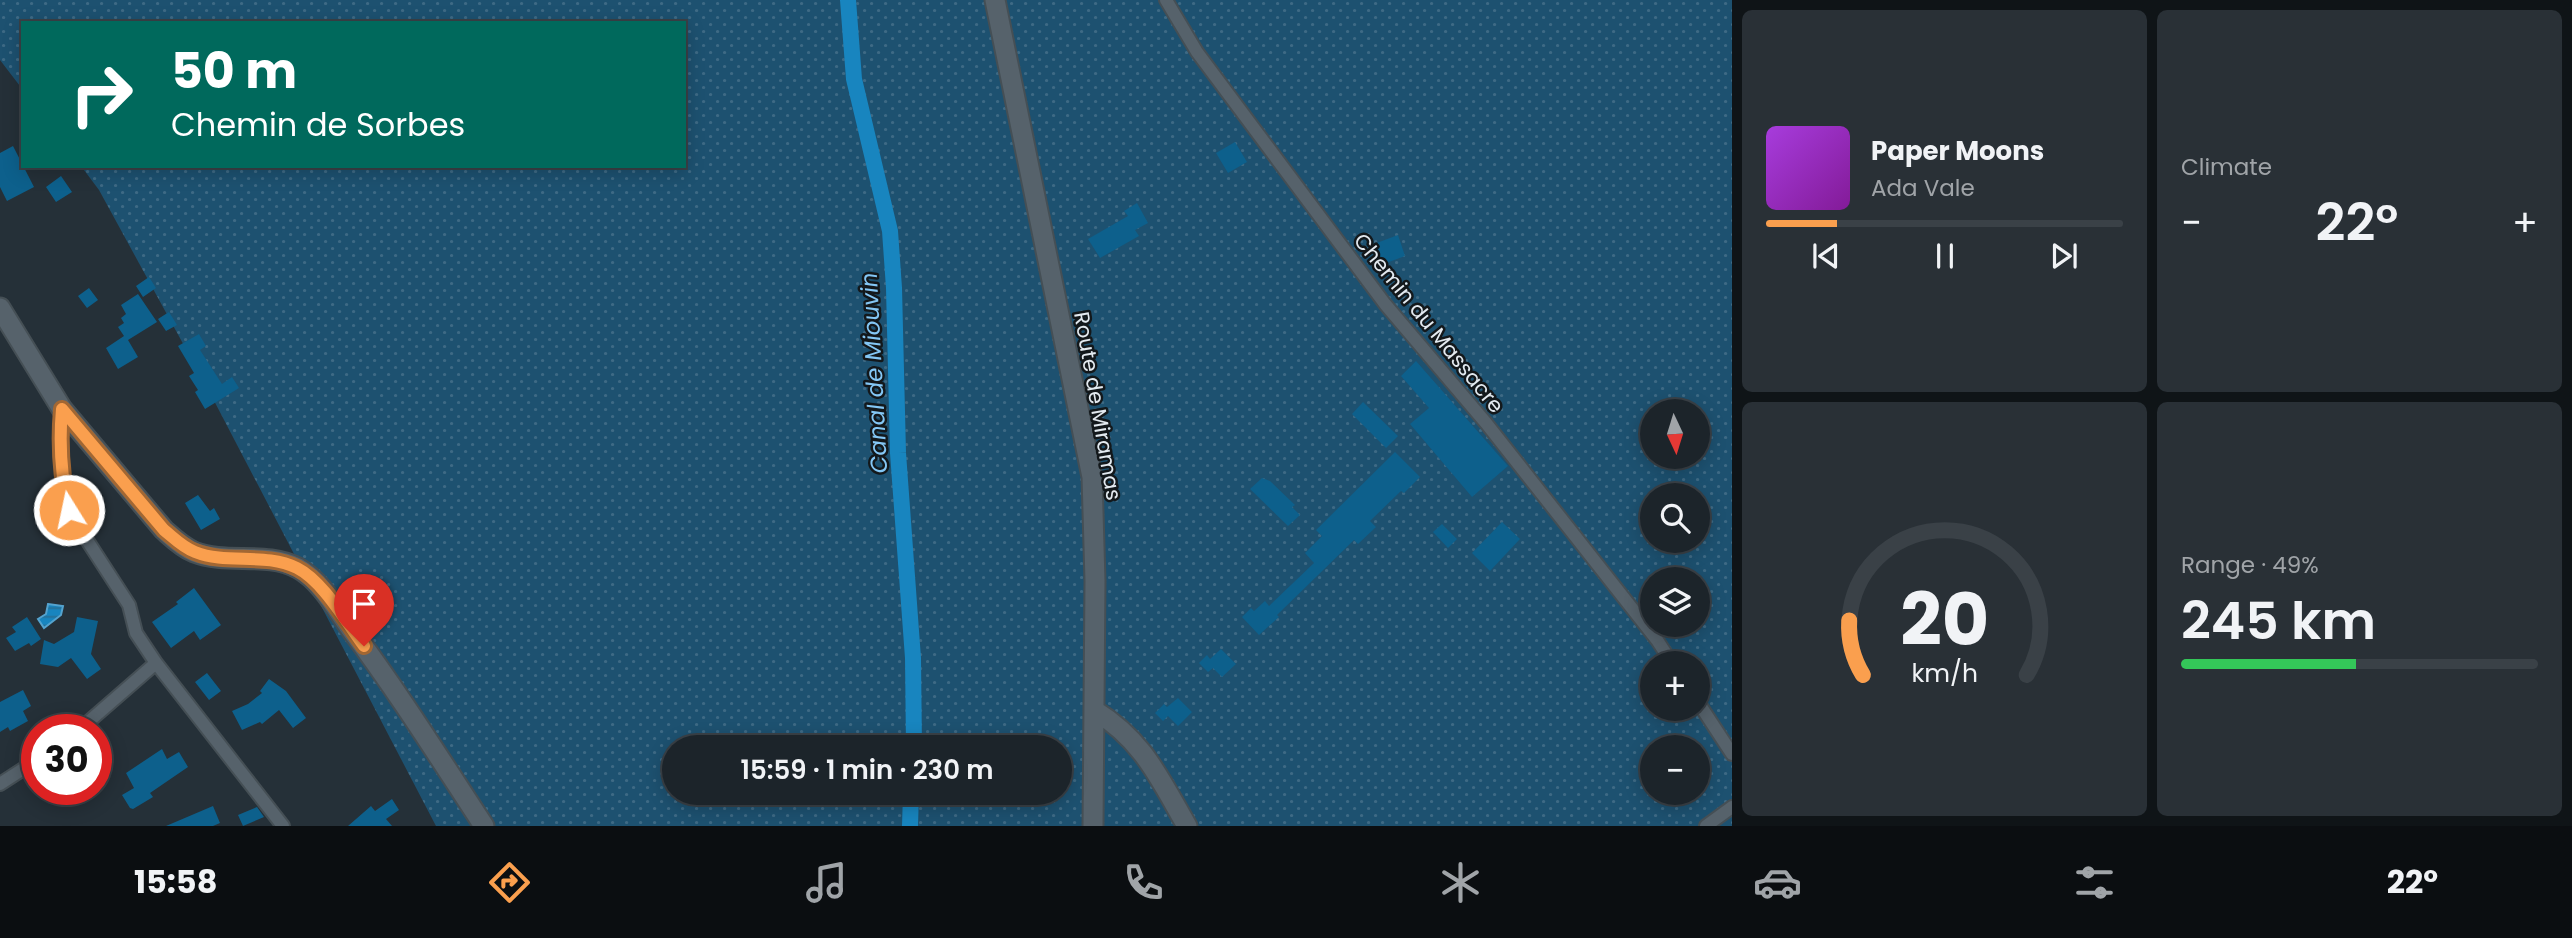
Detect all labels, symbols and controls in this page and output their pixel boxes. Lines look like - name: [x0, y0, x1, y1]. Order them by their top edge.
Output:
- text: 50 m: [171, 37, 297, 105]
- icon: right: [56, 49, 147, 140]
- text: Chemin de Sorbes: [171, 102, 465, 147]
- text: Paper Moons: [1871, 133, 2044, 169]
- text: Climate: [2181, 151, 2272, 183]
- text: Ada Vale: [1871, 172, 1975, 204]
- text: 22°: [2316, 186, 2398, 259]
- text: −: [2181, 196, 2202, 249]
- text: +: [2512, 196, 2538, 249]
- street label: Chemin du Massacre: [1347, 227, 1511, 419]
- icon: previous: [1807, 237, 1845, 275]
- icon: pause: [1926, 237, 1964, 275]
- icon: next: [2045, 237, 2083, 275]
- water label: Canal de Miouvin: [853, 272, 895, 474]
- street label: Route de Miramas: [1067, 310, 1129, 502]
- north arrow: [1640, 399, 1710, 469]
- map controls: [1640, 399, 1710, 805]
- position arrow: [32, 473, 106, 547]
- button: search: [1640, 483, 1710, 553]
- text: Range · 49%: [2181, 549, 2319, 581]
- button: layers: [1640, 567, 1710, 637]
- text: 20: [1900, 569, 1989, 670]
- pin: [334, 574, 394, 646]
- text: 245 km: [2181, 584, 2376, 657]
- icon: arrive: [345, 585, 383, 623]
- button: +: [1640, 651, 1710, 721]
- text: km/h: [1911, 656, 1978, 691]
- speed limit sign: 30: [21, 714, 112, 805]
- button: −: [1640, 735, 1710, 805]
- text: 15:59 · 1 min · 230 m: [741, 752, 993, 788]
- icon: directions: [485, 858, 534, 907]
- icon: music: [802, 858, 851, 907]
- icon: phone: [1119, 858, 1168, 907]
- icon: climate: [1436, 858, 1485, 907]
- icon: car: [1753, 858, 1802, 907]
- icon: filters: [2070, 858, 2119, 907]
- text: 15:58: [134, 859, 217, 904]
- text: 22°: [2387, 859, 2438, 904]

